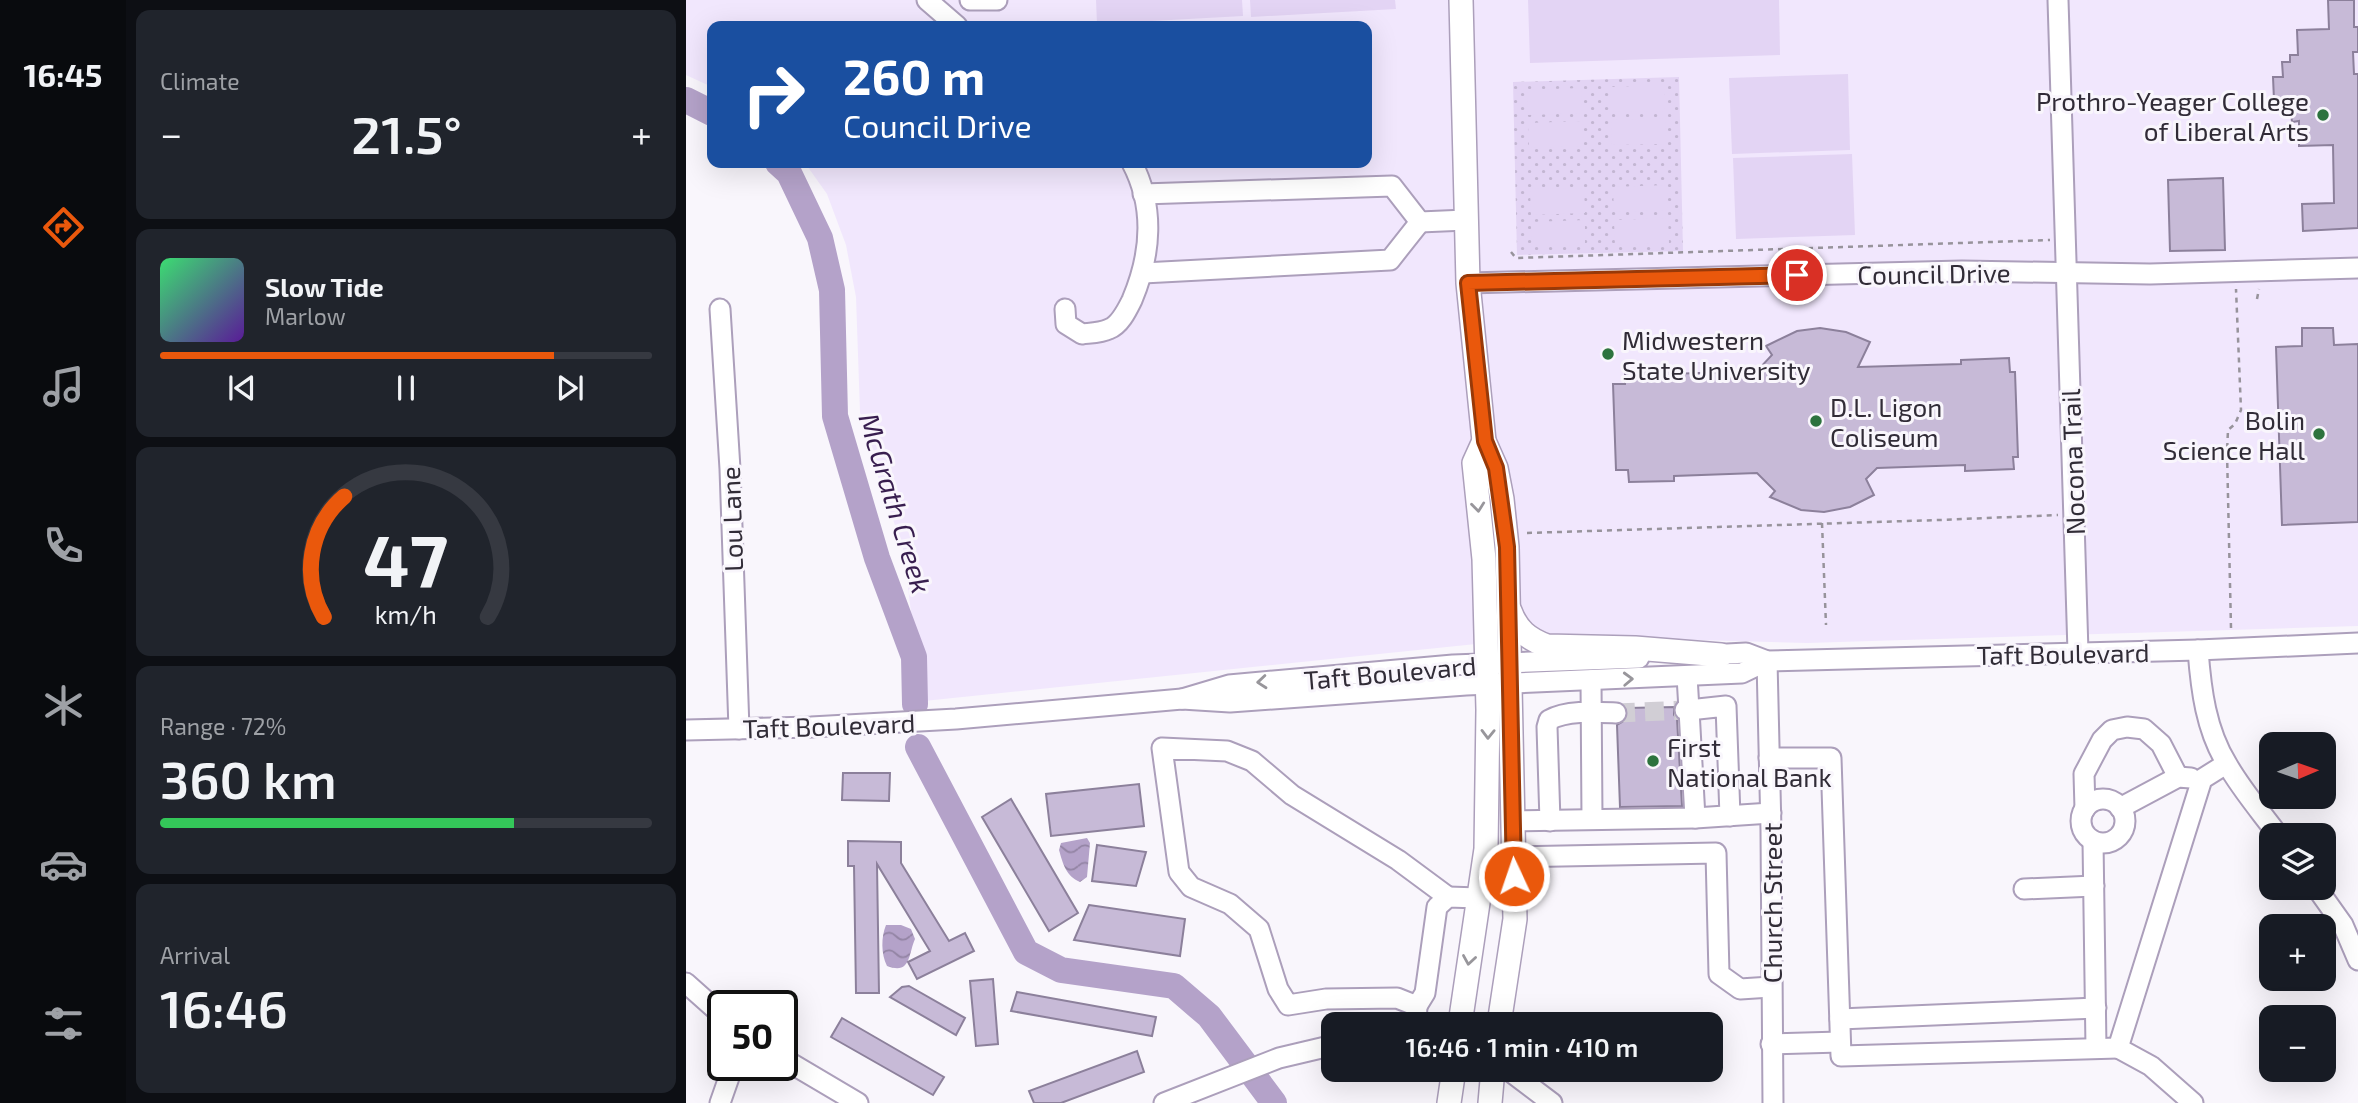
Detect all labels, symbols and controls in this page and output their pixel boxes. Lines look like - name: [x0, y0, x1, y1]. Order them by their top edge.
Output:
- text: 260 m: [843, 46, 985, 105]
- icon: right: [728, 49, 819, 140]
- text: 16:45: [24, 55, 102, 93]
- text: Climate: [160, 67, 240, 95]
- place label: Prothro-Yeager College of Liberal Arts: [2036, 85, 2309, 146]
- text: 21.5°: [351, 102, 462, 164]
- text: Council Drive: [843, 106, 1032, 144]
- marker: Prothro-Yeager College of Liberal Arts: [2315, 107, 2331, 123]
- text: −: [160, 110, 182, 156]
- text: +: [631, 110, 652, 156]
- icon: directions: [39, 203, 88, 252]
- pin: [1767, 245, 1827, 305]
- icon: arrive: [1778, 256, 1816, 294]
- street label: Council Drive: [1857, 256, 2011, 290]
- text: Slow Tide: [265, 271, 384, 302]
- text: Marlow: [265, 302, 346, 330]
- place label: Midwestern State University: [1622, 324, 1811, 385]
- marker: Midwestern State University: [1600, 346, 1616, 362]
- icon: music: [39, 362, 88, 411]
- icon: previous: [223, 369, 261, 407]
- icon: pause: [387, 369, 425, 407]
- icon: next: [551, 369, 589, 407]
- street label: Nocona Trail: [2054, 388, 2090, 536]
- place label: D.L. Ligon Coliseum: [1830, 391, 1942, 452]
- place label: Bolin Science Hall: [2163, 404, 2305, 465]
- water label: McGrath Creek: [852, 409, 940, 597]
- marker: D.L. Ligon Coliseum: [1808, 413, 1824, 429]
- marker: Bolin Science Hall: [2311, 426, 2327, 442]
- street label: Lou Lane: [714, 466, 748, 572]
- one-way arrow: [1471, 501, 1486, 513]
- text: 47: [364, 515, 448, 603]
- icon: phone: [39, 521, 88, 570]
- text: km/h: [375, 599, 437, 629]
- street label: Taft Boulevard: [1976, 636, 2150, 670]
- street label: Taft Boulevard: [1303, 649, 1477, 695]
- one-way arrow: [1622, 671, 1633, 686]
- one-way arrow: [1256, 674, 1267, 689]
- icon: climate: [39, 681, 88, 730]
- street label: Taft Boulevard: [742, 706, 916, 744]
- text: Range · 72%: [160, 712, 286, 740]
- one-way arrow: [1480, 729, 1495, 740]
- place label: First National Bank: [1667, 731, 1832, 792]
- north arrow: [2259, 732, 2336, 808]
- map controls: [2259, 732, 2336, 1082]
- text: 360 km: [160, 747, 337, 809]
- marker: First National Bank: [1645, 753, 1661, 769]
- street label: Church Street: [1756, 823, 1787, 983]
- button: layers: [2259, 823, 2336, 900]
- position arrow: [1477, 839, 1551, 913]
- icon: car: [39, 840, 88, 889]
- button: +: [2259, 914, 2336, 991]
- text: Arrival: [160, 941, 230, 969]
- one-way arrow: [1462, 954, 1477, 966]
- text: 16:46: [160, 976, 288, 1038]
- speed limit sign: 50: [707, 990, 798, 1081]
- icon: filters: [39, 999, 88, 1048]
- button: −: [2259, 1005, 2336, 1082]
- text: 16:46 · 1 min · 410 m: [1406, 1031, 1638, 1062]

